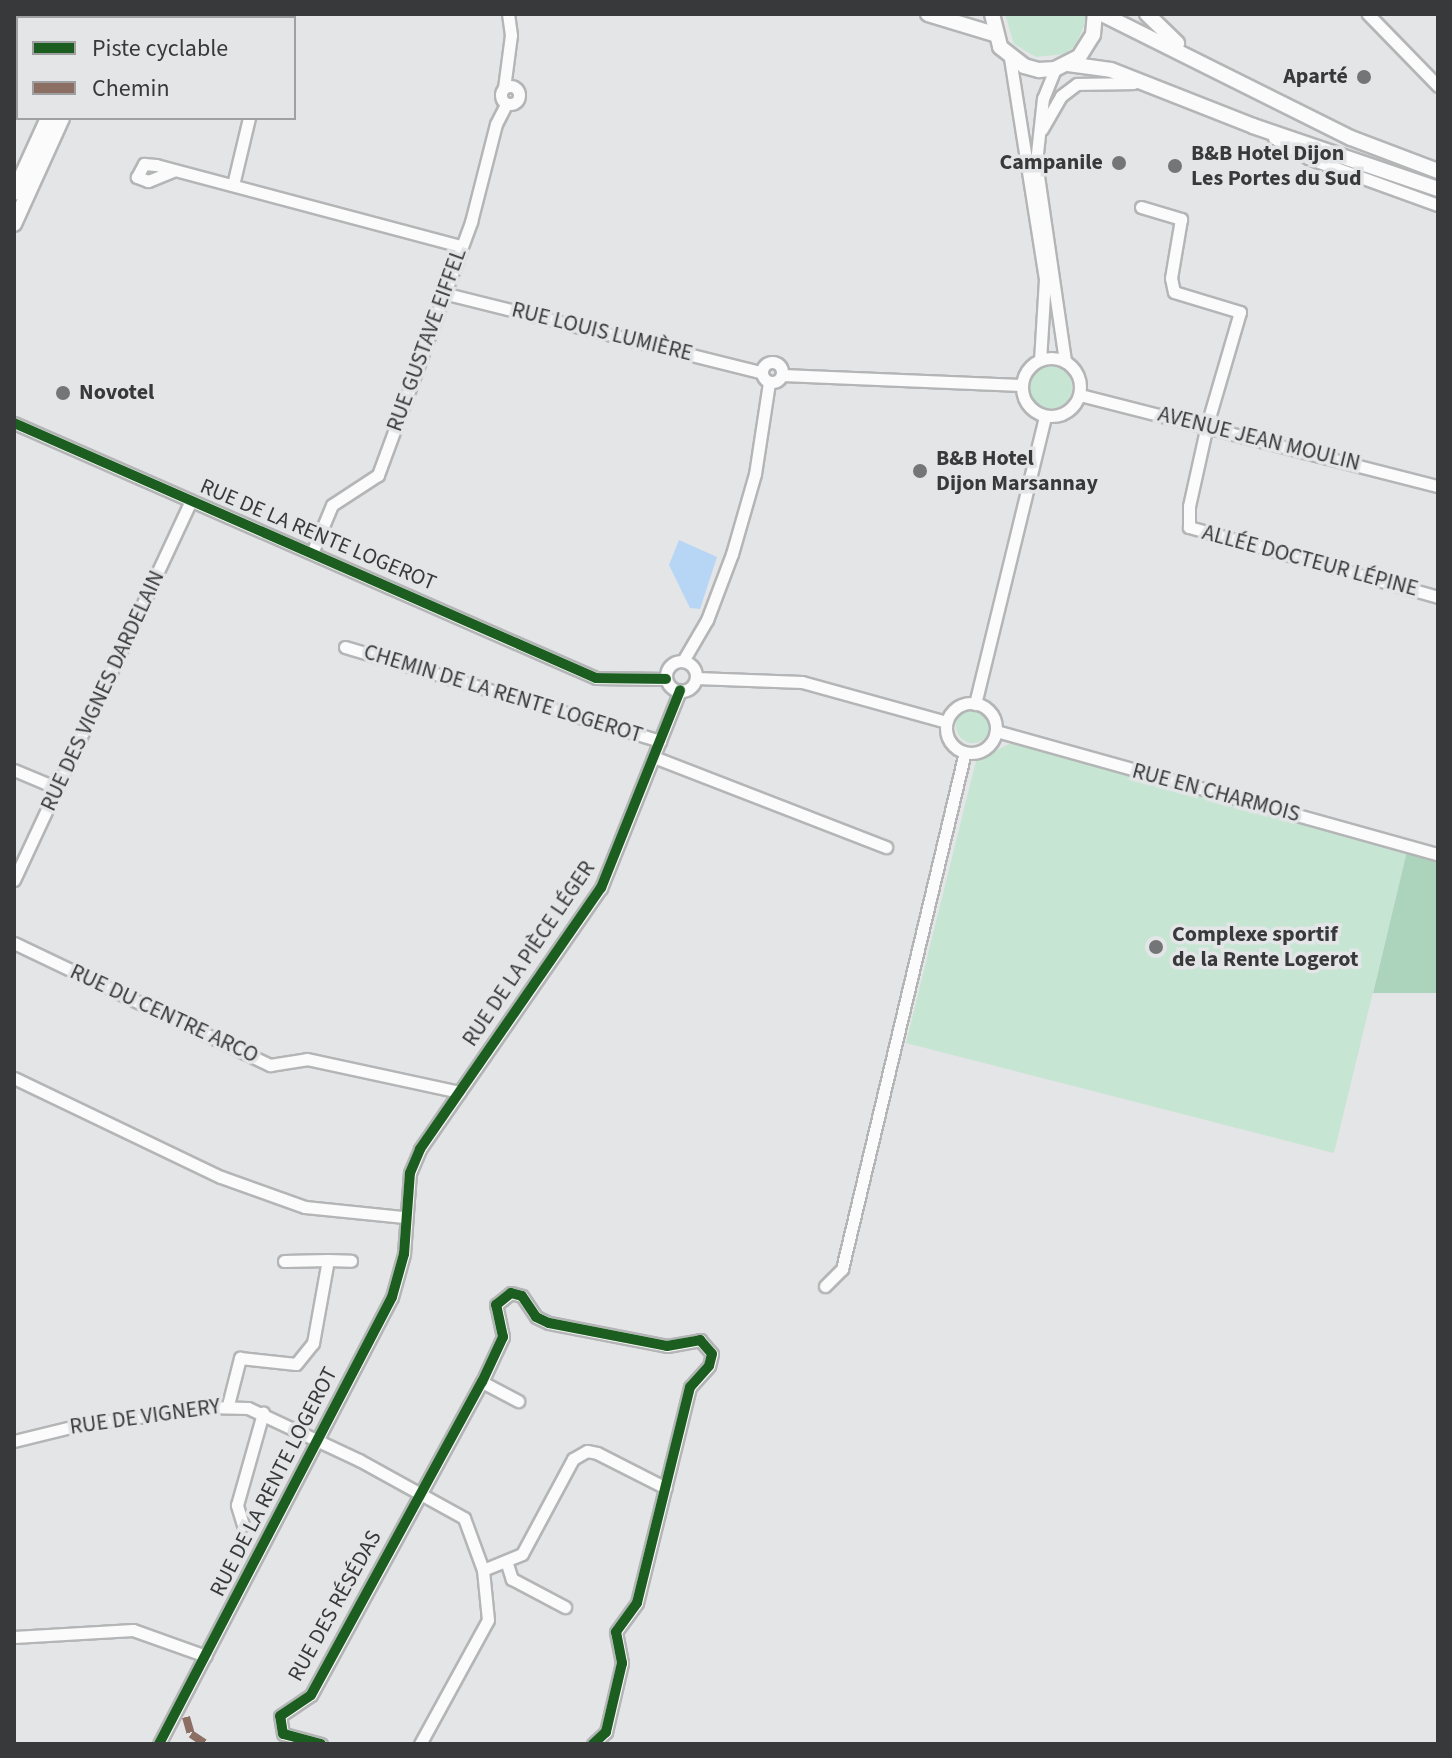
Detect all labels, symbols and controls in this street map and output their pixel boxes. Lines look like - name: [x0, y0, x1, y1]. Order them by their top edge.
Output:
- legend: [16, 16, 296, 120]
- text: Piste cyclable: [92, 31, 228, 66]
- place label: Aparté: [1283, 64, 1348, 90]
- marker: Aparté: [1355, 68, 1373, 86]
- text: Chemin: [92, 71, 170, 106]
- place label: B&B Hotel Dijon Les Portes du Sud: [1191, 140, 1362, 192]
- place label: Campanile: [999, 150, 1103, 176]
- marker: Campanile: [1110, 154, 1128, 172]
- marker: B&B Hotel Dijon Les Portes du Sud: [1166, 157, 1184, 175]
- street label: RUE GUSTAVE EIFFEL: [382, 245, 472, 435]
- street label: RUE LOUIS LUMIÈRE: [509, 297, 695, 367]
- place label: Novotel: [79, 380, 154, 406]
- marker: Novotel: [54, 384, 72, 402]
- street label: AVENUE JEAN MOULIN: [1155, 401, 1363, 477]
- place label: B&B Hotel Dijon Marsannay: [936, 445, 1098, 496]
- marker: B&B Hotel Dijon Marsannay: [911, 462, 929, 480]
- street label: RUE DE LA RENTE LOGEROT: [196, 473, 440, 597]
- street label: ALLÉE DOCTEUR LÉPINE: [1199, 520, 1421, 602]
- street label: RUE DES VIGNES DARDELAIN: [36, 567, 170, 815]
- street label: CHEMIN DE LA RENTE LOGEROT: [360, 639, 646, 749]
- street label: RUE EN CHARMOIS: [1129, 758, 1303, 828]
- street label: RUE DE LA PIÈCE LÉGER: [457, 856, 601, 1052]
- place label: Complexe sportif de la Rente Logerot: [1172, 921, 1358, 972]
- marker: Complexe sportif de la Rente Logerot: [1147, 938, 1165, 956]
- street label: RUE DU CENTRE ARCO: [66, 959, 262, 1069]
- street label: RUE DE LA RENTE LOGEROT: [205, 1363, 343, 1601]
- street label: RUE DE VIGNERY: [68, 1393, 222, 1441]
- street label: RUE DES RÉSÉDAS: [283, 1526, 387, 1686]

